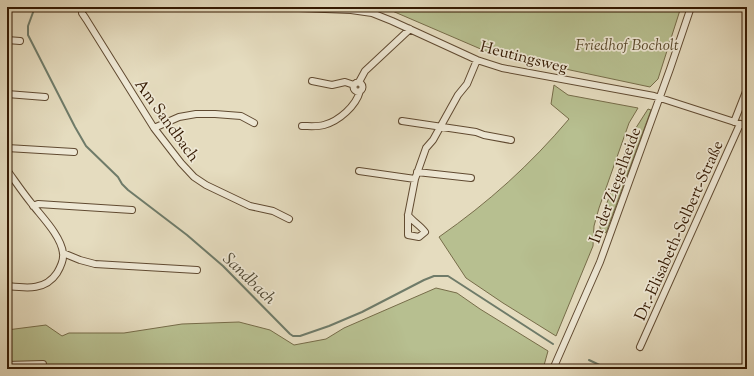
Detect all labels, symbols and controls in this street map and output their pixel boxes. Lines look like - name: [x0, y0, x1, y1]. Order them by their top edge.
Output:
- park label: Friedhof Bocholt: [575, 35, 679, 58]
- street label: Heutingsweg: [477, 36, 570, 80]
- street label: Am Sandbach: [128, 75, 204, 168]
- street label: In der Ziegelheide: [585, 125, 648, 247]
- street label: Dr.-Elisabeth-Selbert-Straße: [630, 137, 730, 325]
- water label: Sandbach: [217, 248, 281, 312]

